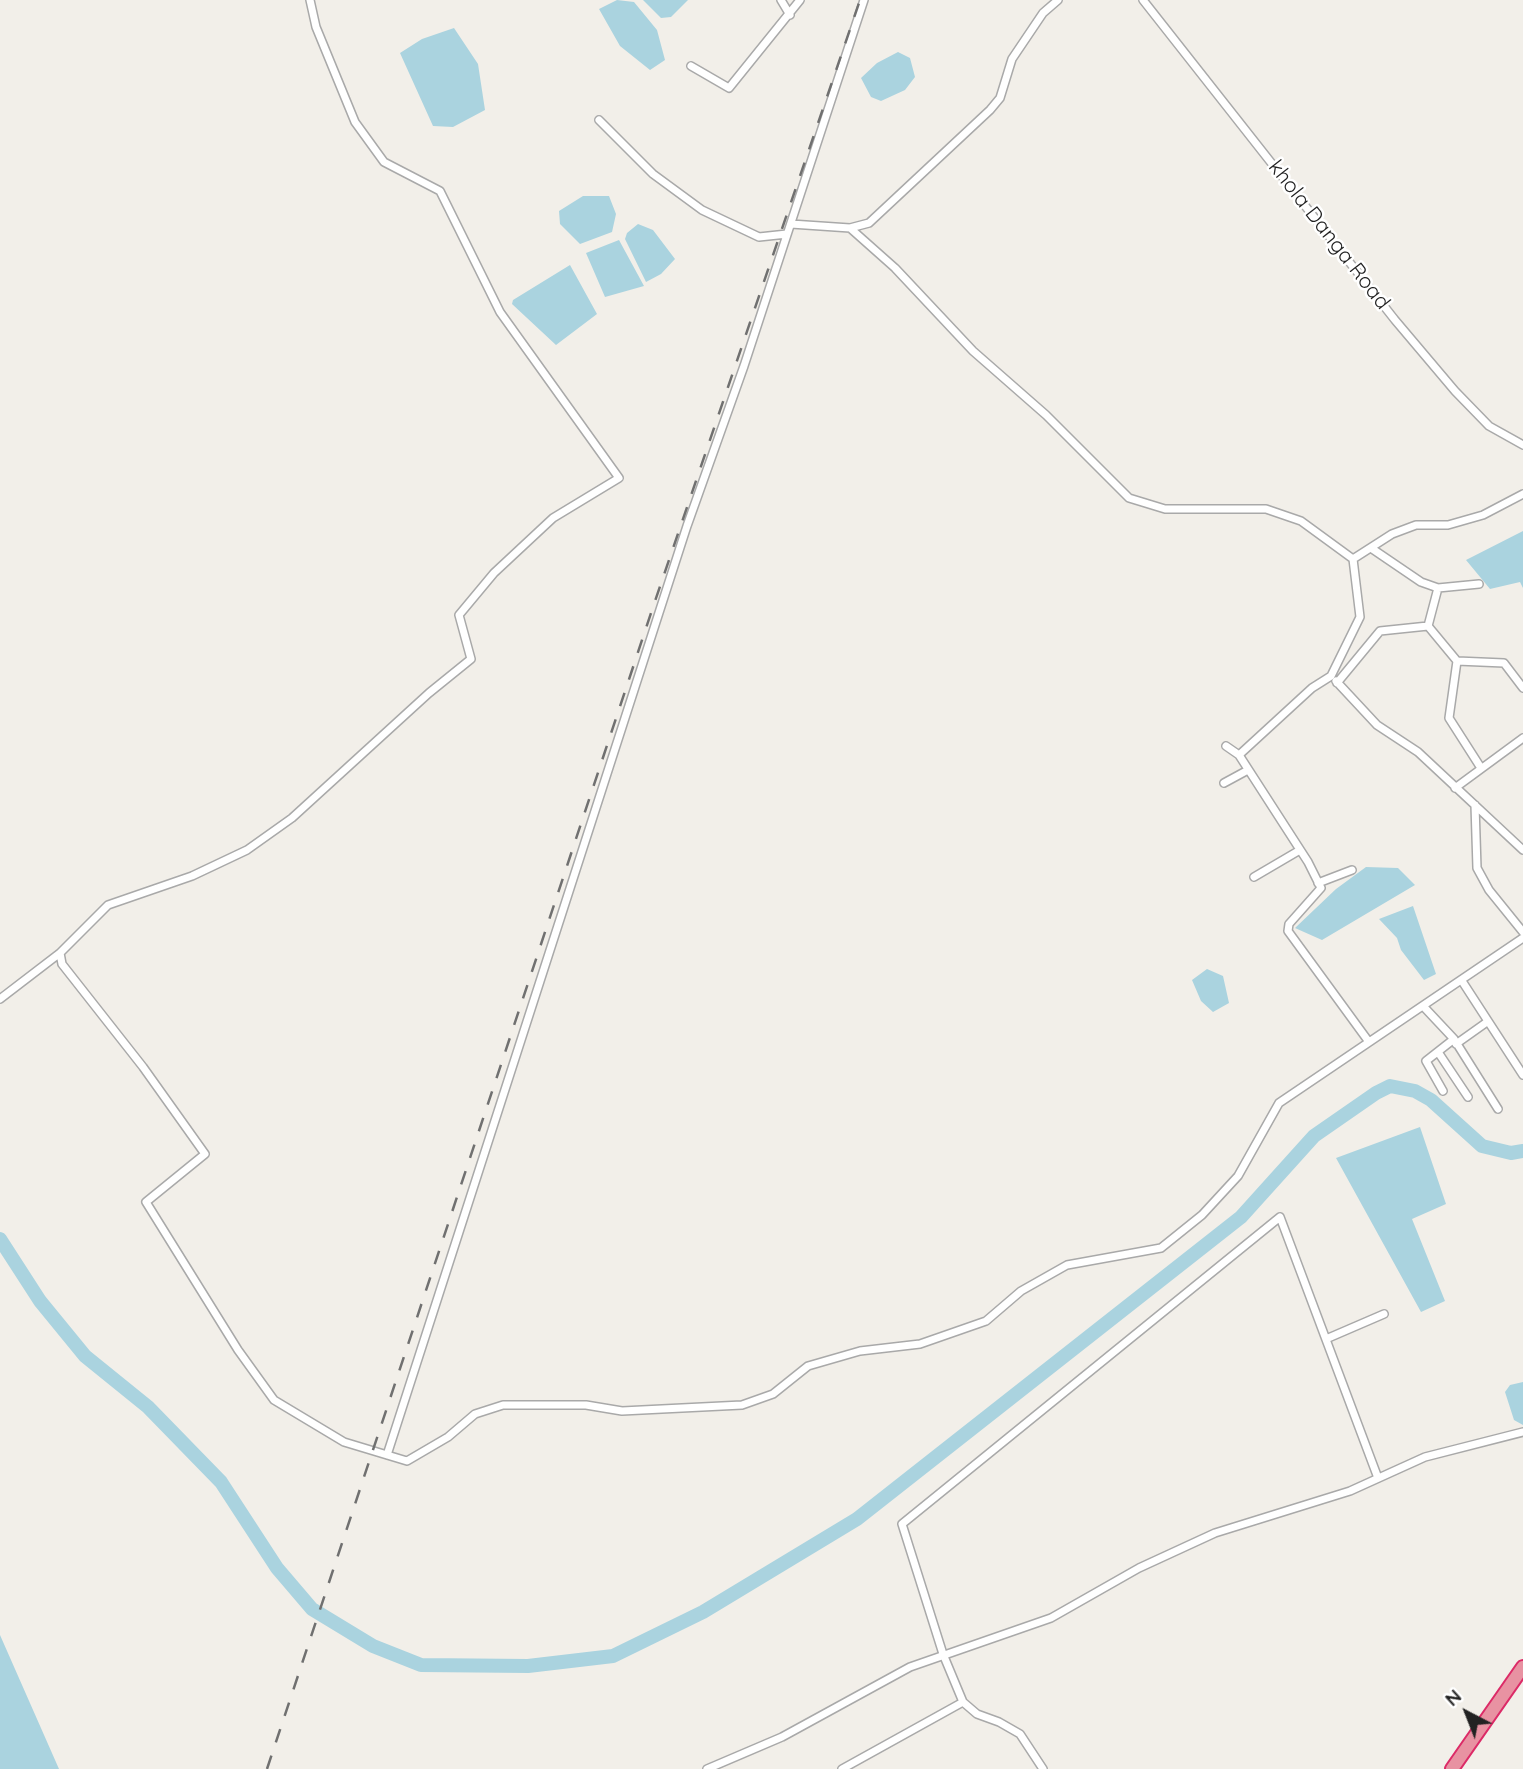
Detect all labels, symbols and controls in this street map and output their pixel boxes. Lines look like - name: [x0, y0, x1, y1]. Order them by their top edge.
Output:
- street label: khola Danga Road: [1263, 155, 1395, 315]
- north arrow: [1432, 1678, 1502, 1748]
- text: N: [1440, 1684, 1466, 1711]

